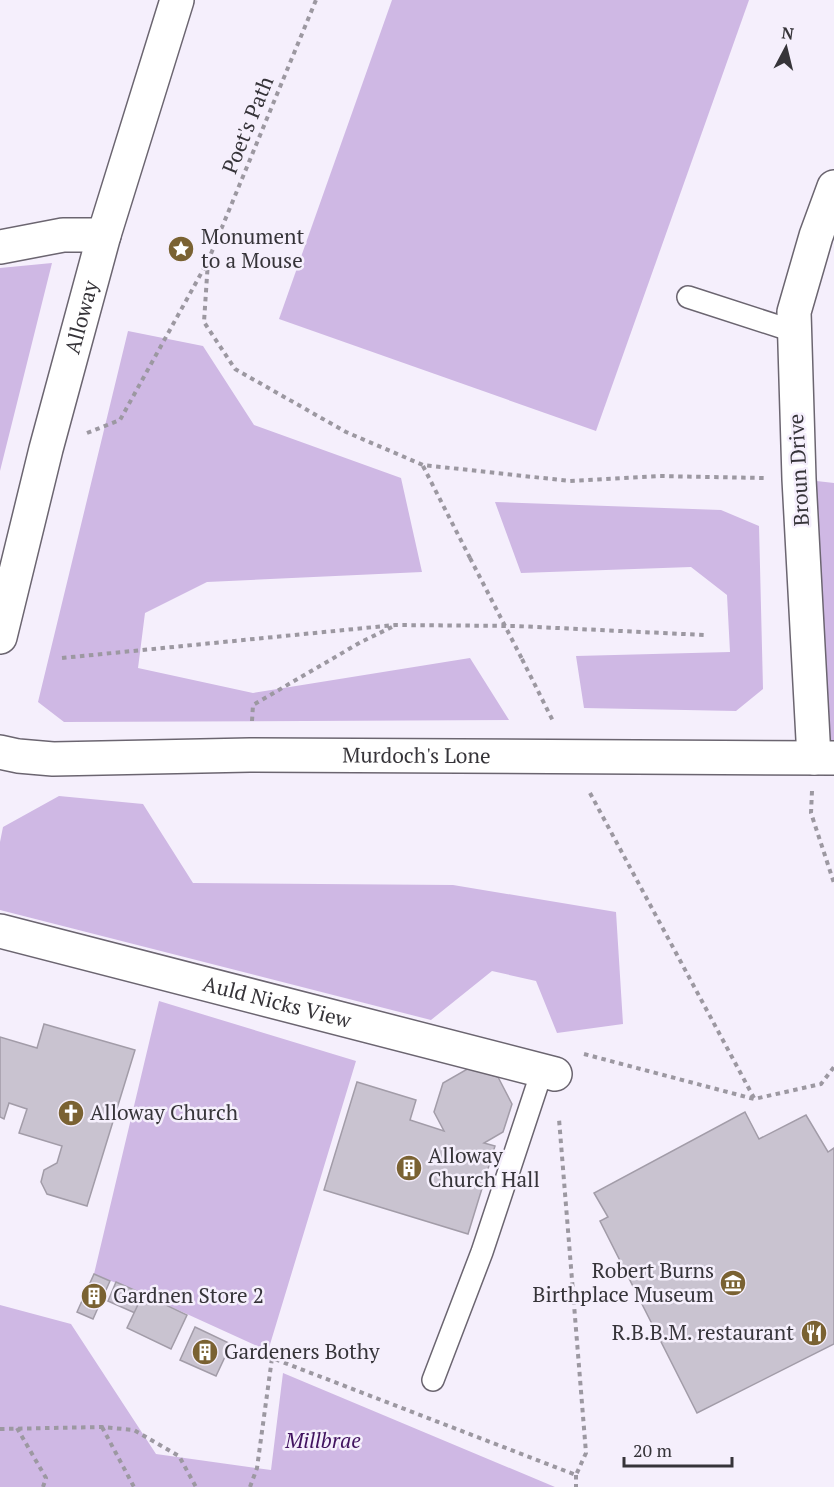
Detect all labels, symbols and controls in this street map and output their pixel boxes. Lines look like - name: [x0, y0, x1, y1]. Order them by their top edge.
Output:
- north arrow: [756, 18, 816, 78]
- text: N: [780, 21, 795, 45]
- street label: Poet's Path: [215, 72, 279, 178]
- place label: Monument to a Mouse: [201, 222, 305, 274]
- place icon: Monument to a Mouse: [166, 234, 196, 264]
- street label: Alloway: [57, 277, 104, 357]
- street label: Broun Drive: [781, 413, 815, 527]
- street label: Murdoch's Lone: [342, 740, 491, 769]
- street label: Auld Nicks View: [200, 969, 355, 1034]
- church icon: Alloway Church: [56, 1098, 86, 1128]
- place label: Alloway Church: [90, 1098, 238, 1126]
- place label: Alloway Church Hall: [428, 1141, 540, 1193]
- building icon: Alloway Church Hall: [394, 1153, 424, 1183]
- place label: Robert Burns Birthplace Museum: [533, 1256, 714, 1308]
- museum icon: Robert Burns Birthplace Museum: [718, 1268, 748, 1298]
- building icon: Gardnen Store 2: [79, 1281, 109, 1311]
- place label: Gardnen Store 2: [113, 1281, 264, 1309]
- place label: R.B.B.M. restaurant: [612, 1318, 794, 1346]
- restaurant icon: R.B.B.M. restaurant: [799, 1318, 829, 1348]
- building icon: Gardeners Bothy: [190, 1337, 220, 1367]
- place label: Gardeners Bothy: [224, 1337, 380, 1365]
- park label: Millbrae: [284, 1426, 361, 1454]
- scale bar: [624, 1430, 732, 1468]
- text: 20 m: [633, 1438, 673, 1462]

